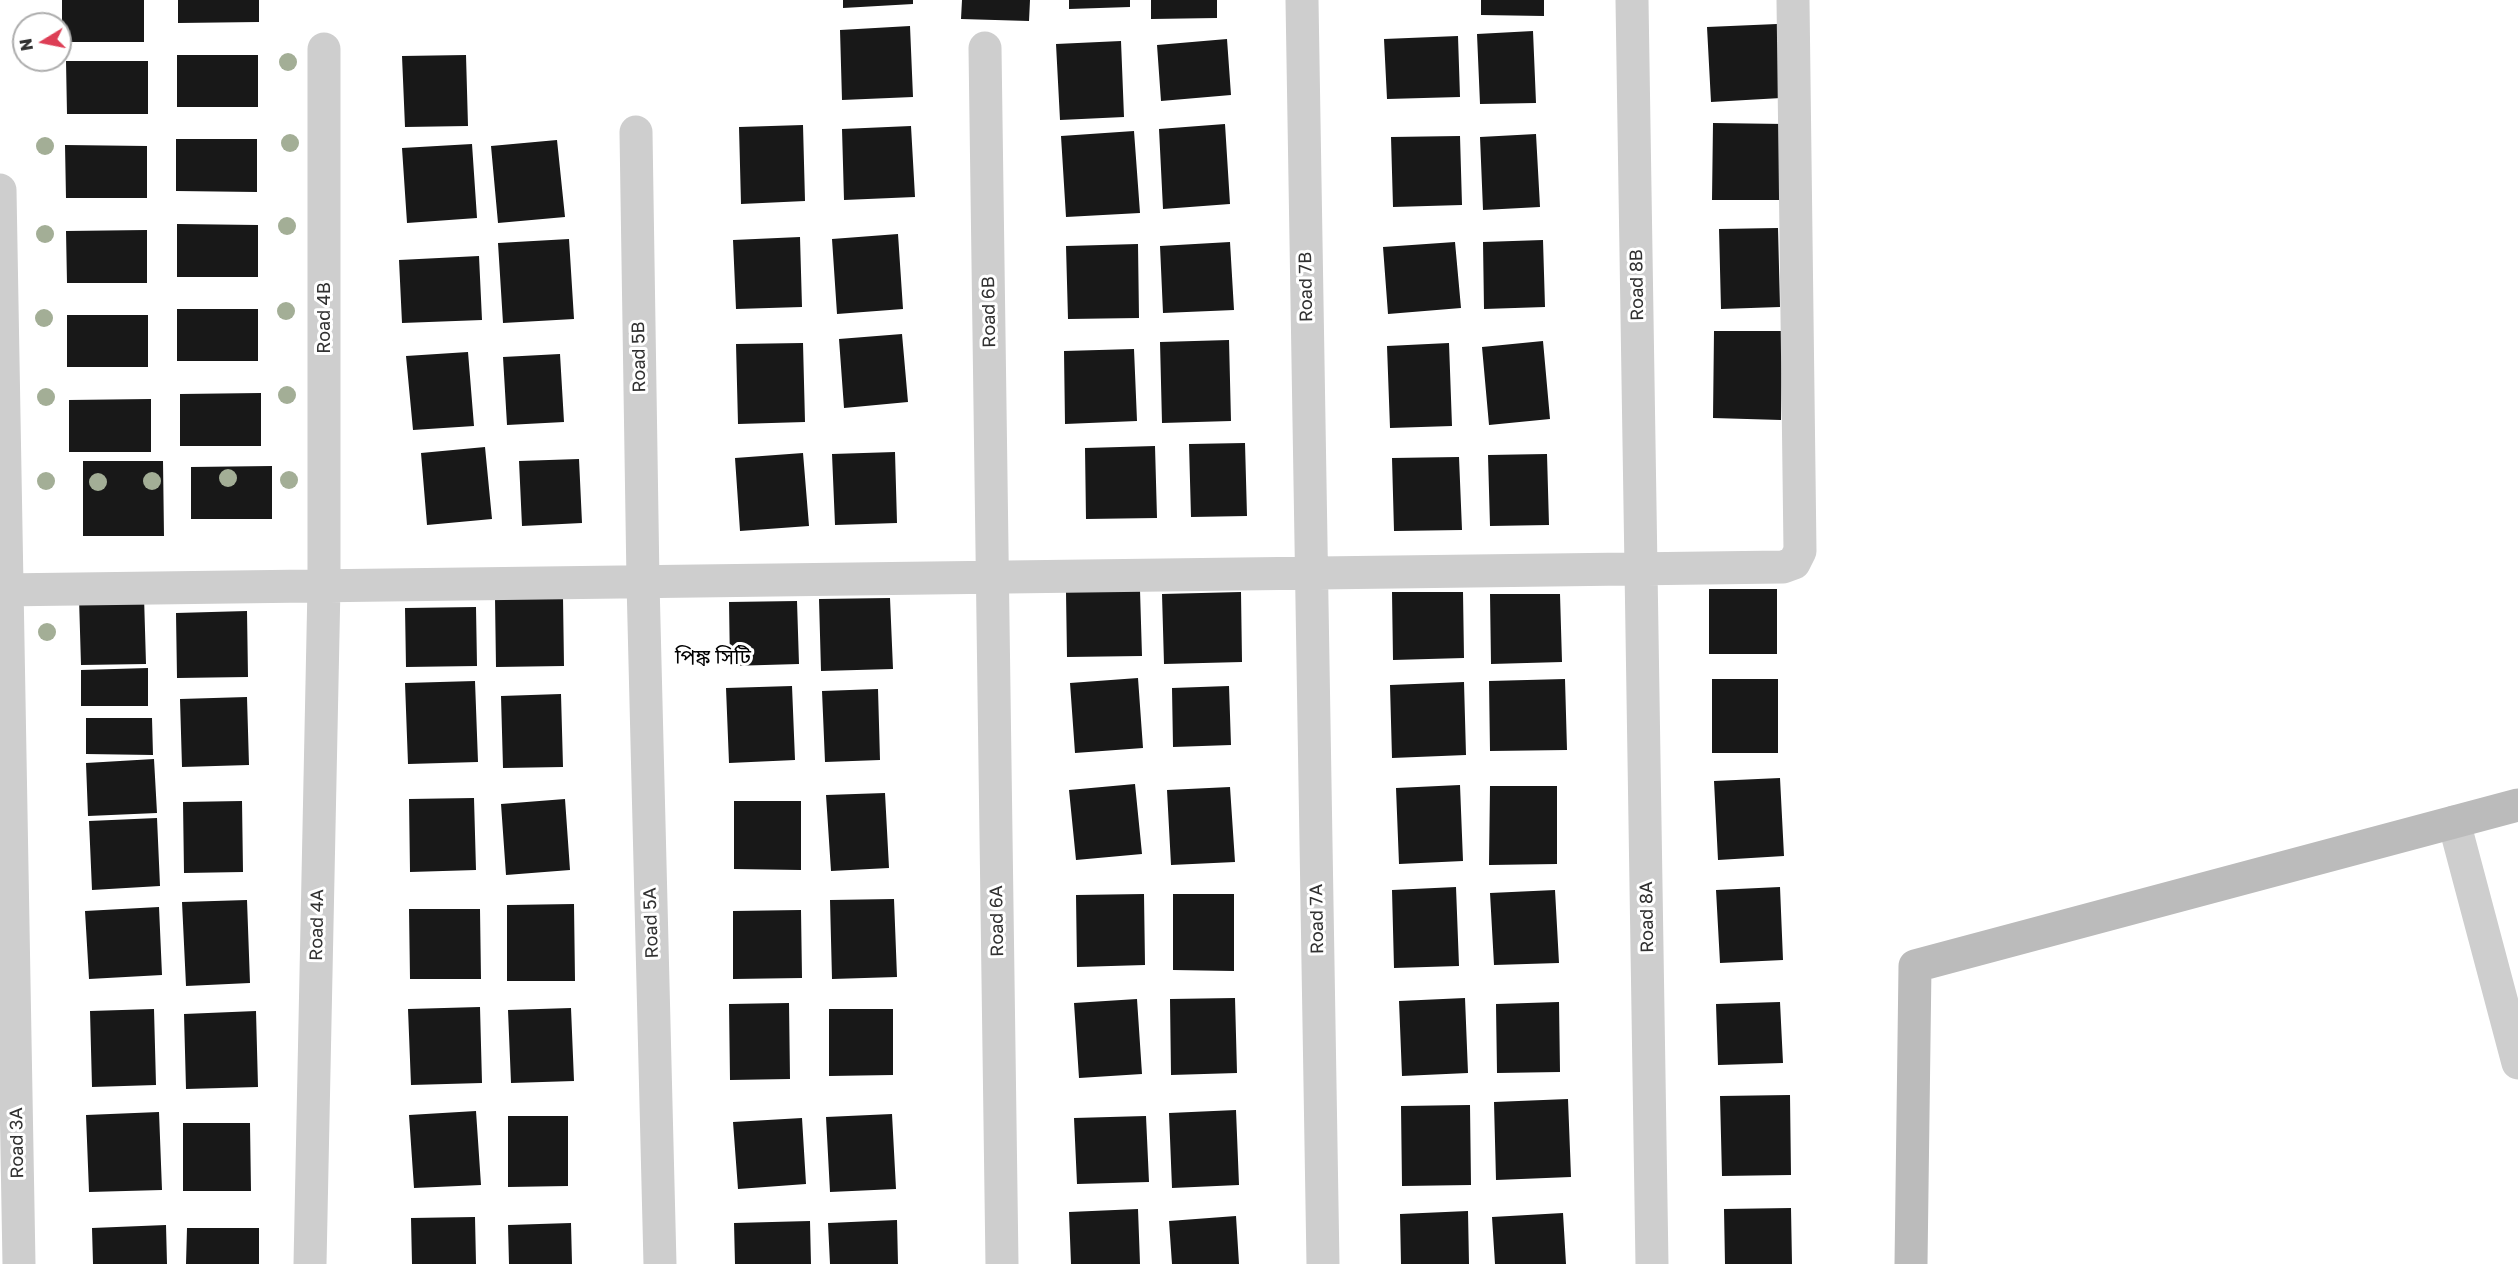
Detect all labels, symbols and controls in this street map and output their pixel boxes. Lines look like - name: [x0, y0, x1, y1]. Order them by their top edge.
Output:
- north arrow: [12, 12, 72, 72]
- text: N: [15, 37, 37, 53]
- street label: Road 8B: [1626, 249, 1648, 321]
- street label: Road 7B: [1295, 252, 1317, 322]
- street label: Road 6B: [978, 276, 1000, 348]
- street label: Road 4B: [313, 282, 335, 354]
- street label: Road 5B: [628, 321, 650, 393]
- district label: পিঙ্ক সিটি: [675, 644, 751, 670]
- street label: Road 8A: [1636, 881, 1658, 953]
- street label: Road 7A: [1306, 884, 1328, 954]
- street label: Road 6A: [986, 885, 1008, 957]
- street label: Road 5A: [639, 887, 663, 959]
- street label: Road 4A: [306, 889, 328, 961]
- street label: Road 3A: [6, 1107, 28, 1179]

